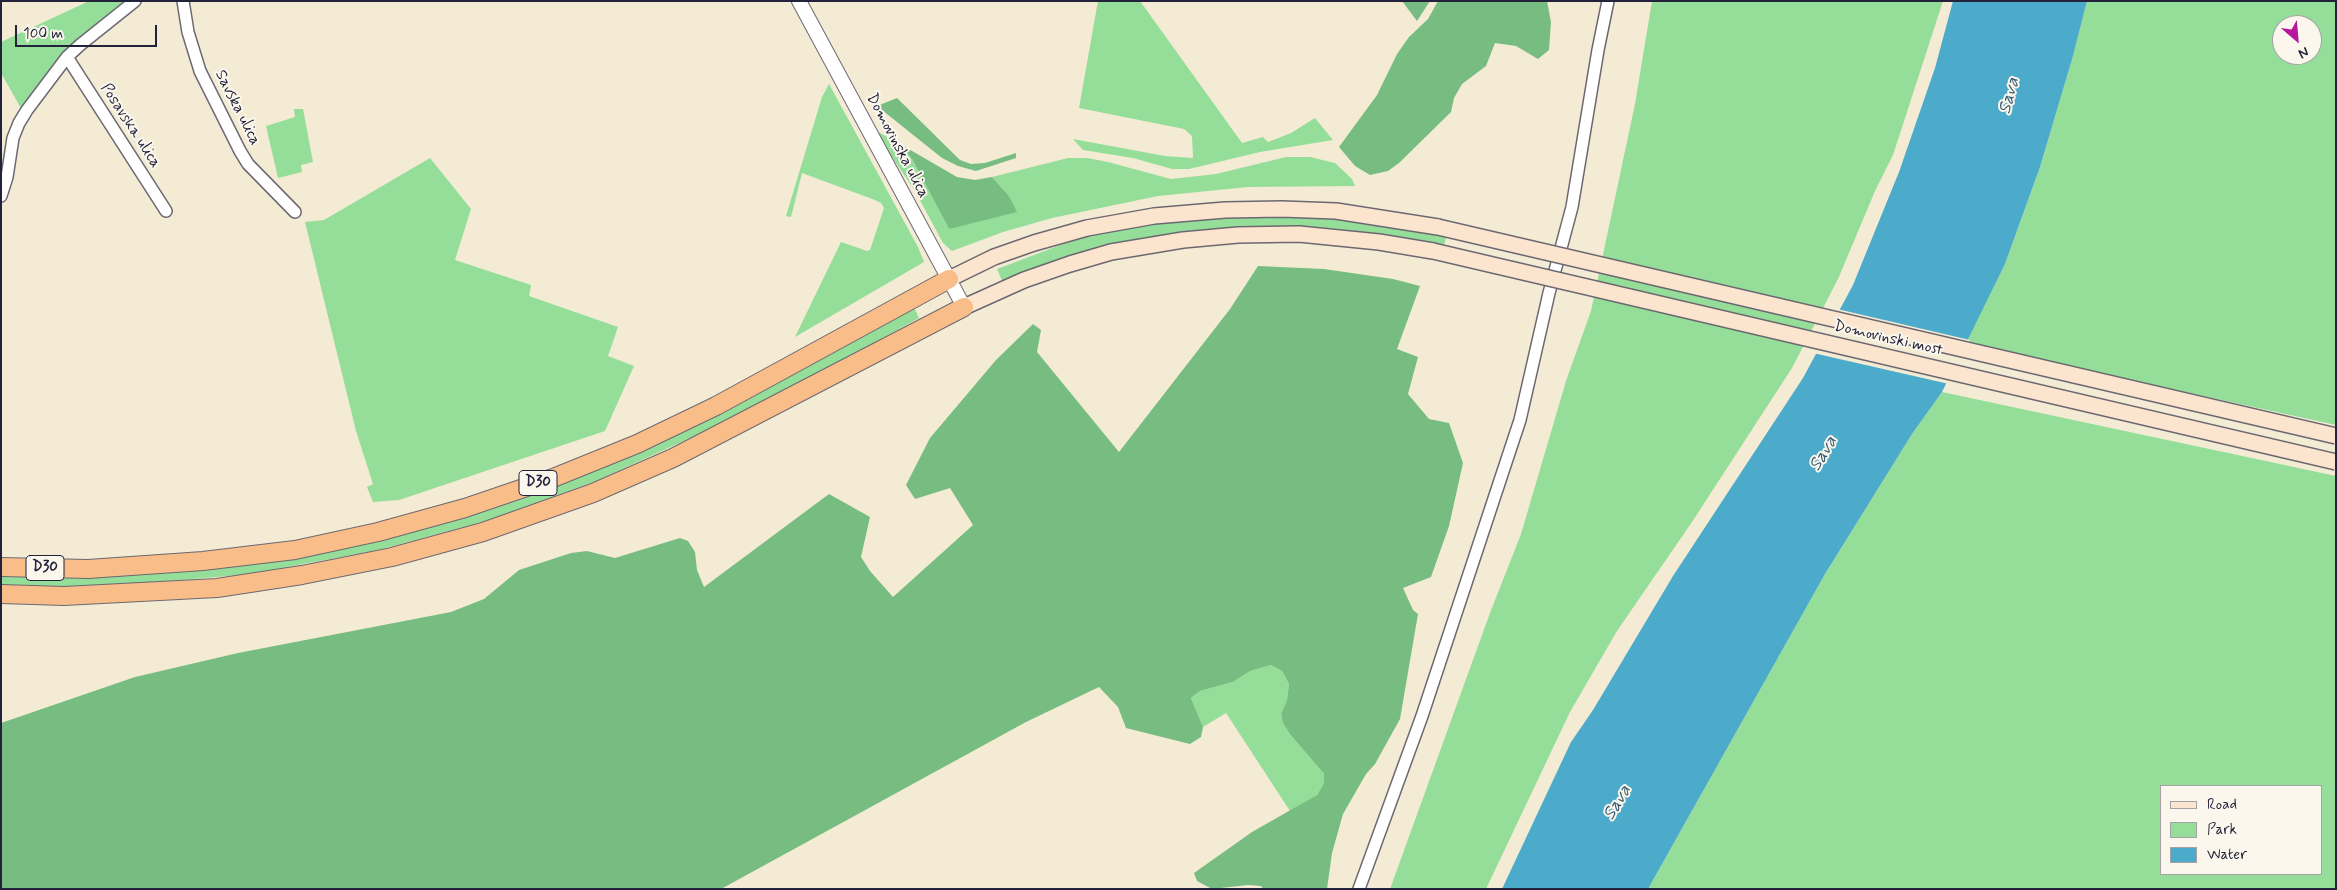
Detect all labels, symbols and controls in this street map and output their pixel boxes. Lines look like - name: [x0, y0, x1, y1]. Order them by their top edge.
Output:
- scale bar: [18, 15, 160, 47]
- north arrow: [2272, 15, 2322, 65]
- text: 100 m: [23, 24, 63, 44]
- text: N: [2295, 42, 2312, 63]
- street label: Savska ulica: [210, 67, 264, 149]
- water label: Sava: [1995, 75, 2025, 117]
- street label: Posavska ulica: [96, 80, 164, 172]
- street label: Domovinska ulica: [861, 90, 933, 202]
- street label: Domovinski most: [1832, 317, 1944, 361]
- water label: Sava: [1805, 433, 1843, 475]
- road number: D30: [519, 470, 557, 496]
- road number: D30: [26, 556, 64, 580]
- water label: Sava: [1599, 782, 1637, 824]
- legend: [2160, 785, 2322, 875]
- text: Road: [2207, 795, 2237, 815]
- text: Park: [2207, 820, 2237, 840]
- text: Water: [2207, 845, 2247, 865]

